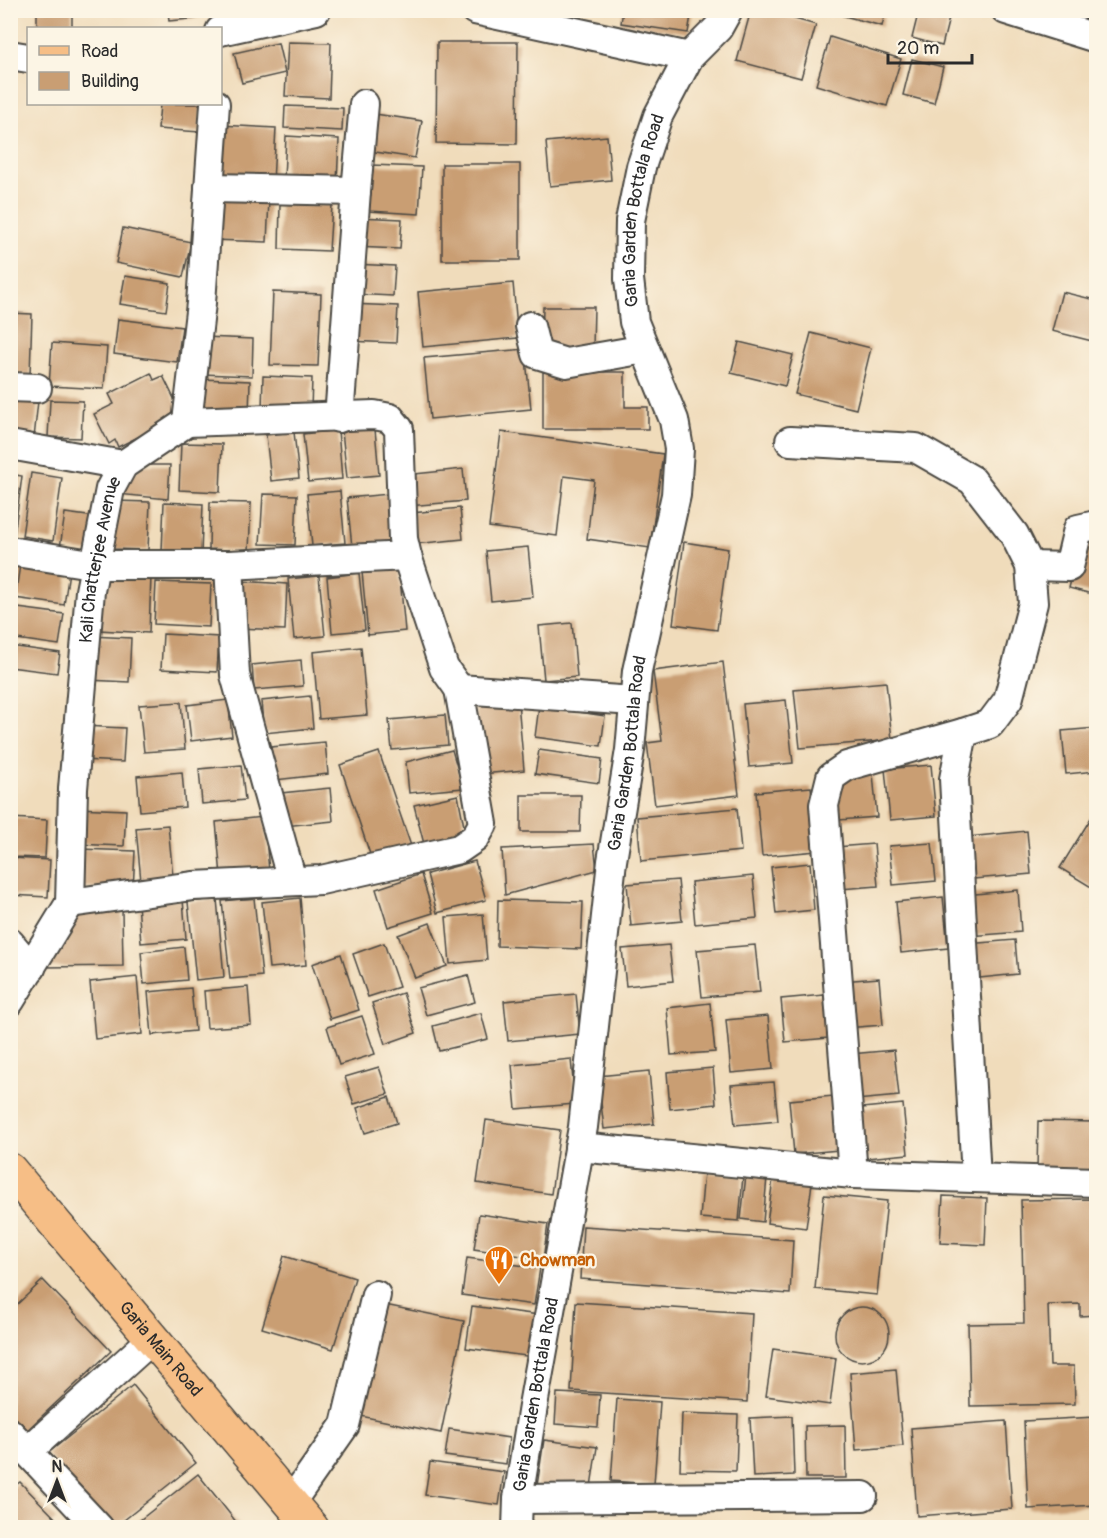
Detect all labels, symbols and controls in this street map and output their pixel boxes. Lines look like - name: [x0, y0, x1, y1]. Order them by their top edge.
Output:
- legend: [27, 27, 222, 105]
- scale bar: [888, 27, 972, 65]
- text: 20 m: [897, 37, 939, 60]
- text: Road: [81, 40, 118, 63]
- text: Building: [81, 70, 139, 93]
- street label: Garia Garden Bottala Road: [617, 111, 669, 309]
- street label: Kali Chatterjee Avenue: [74, 472, 126, 644]
- street label: Garia Garden Bottala Road: [602, 653, 652, 853]
- restaurant icon: Chowman: [483, 1244, 515, 1286]
- place label: Chowman: [520, 1249, 595, 1272]
- street label: Garia Garden Bottala Road: [508, 1295, 564, 1493]
- street label: Garia Main Road: [114, 1296, 208, 1401]
- north arrow: [27, 1451, 87, 1511]
- text: N: [52, 1457, 63, 1477]

